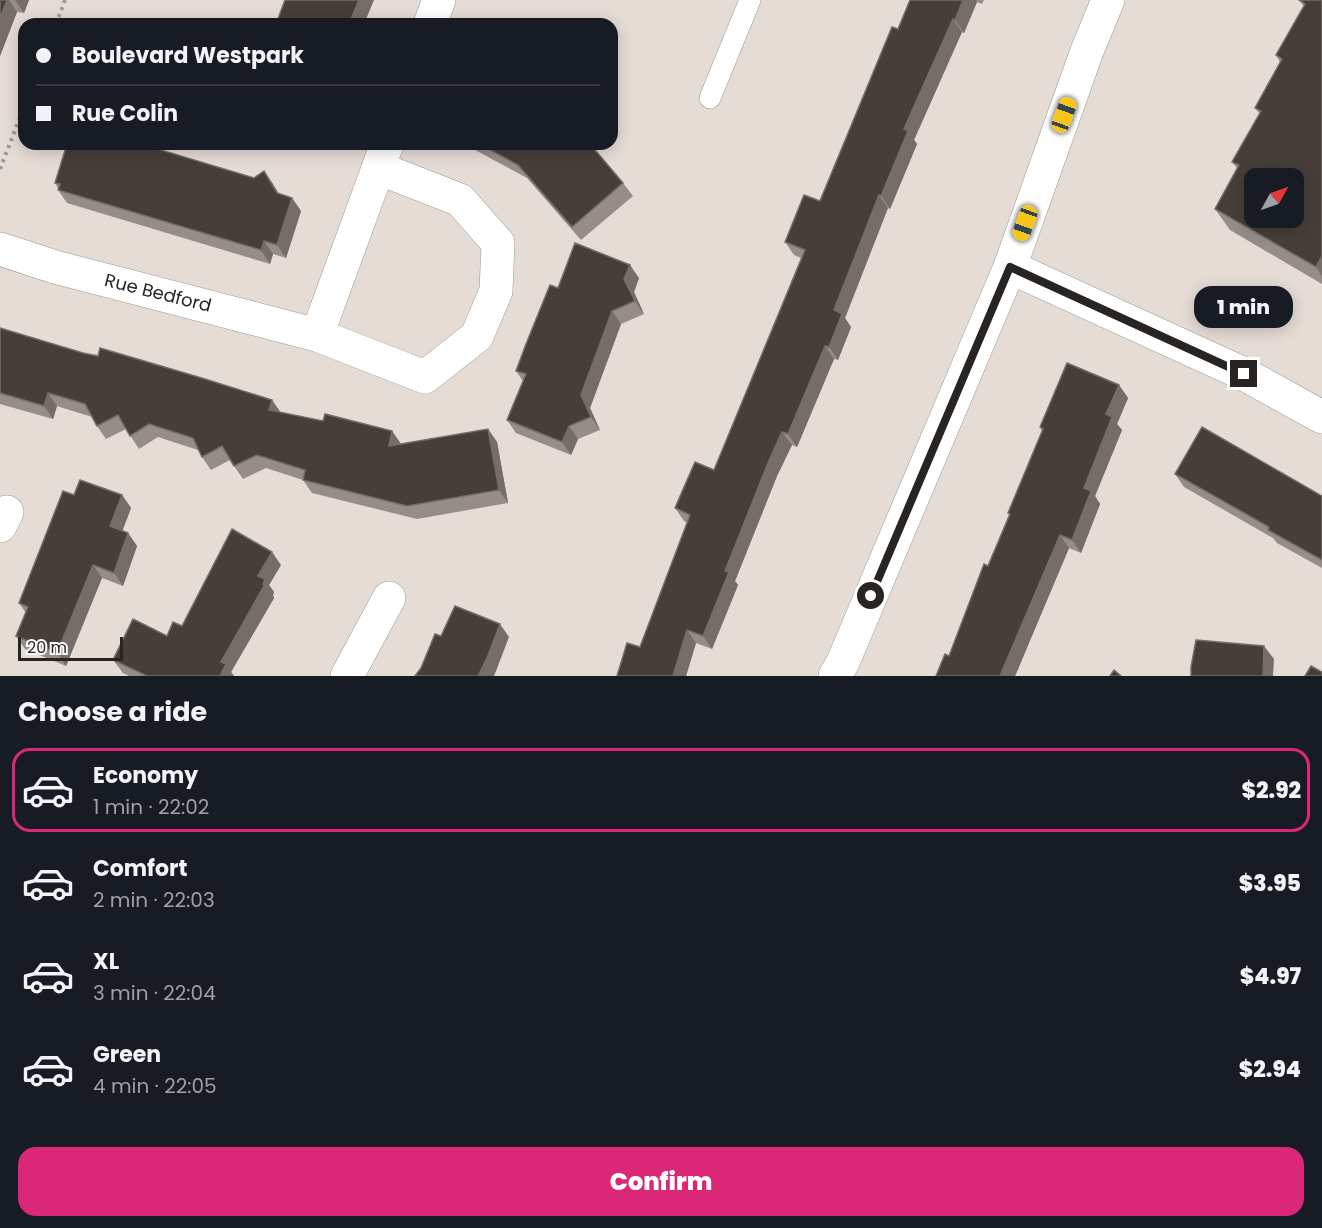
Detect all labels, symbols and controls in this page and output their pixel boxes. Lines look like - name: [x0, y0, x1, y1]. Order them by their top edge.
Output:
- text: Boulevard Westpark: [72, 40, 304, 71]
- car: [1049, 95, 1079, 135]
- text: Rue Colin: [72, 98, 178, 129]
- north arrow: [1244, 168, 1304, 228]
- map controls: [1244, 168, 1304, 228]
- car: [1010, 203, 1040, 243]
- street label: Rue Bedford: [102, 267, 214, 318]
- callout: 1 min: [1194, 287, 1294, 329]
- text: 1 min: [1217, 293, 1270, 321]
- route end: [1230, 360, 1257, 387]
- route start: [857, 582, 884, 609]
- scale bar: [18, 634, 123, 662]
- text: 20 m: [27, 636, 67, 659]
- text: Choose a ride: [18, 693, 207, 730]
- text: Economy: [93, 760, 198, 791]
- icon: car: [21, 763, 75, 817]
- text: $2.92: [1241, 775, 1301, 806]
- text: 1 min · 22:02: [93, 793, 209, 821]
- text: Comfort: [93, 853, 187, 884]
- icon: car: [21, 856, 75, 910]
- text: $3.95: [1239, 868, 1301, 899]
- text: 2 min · 22:03: [93, 886, 215, 914]
- text: XL: [93, 946, 119, 977]
- icon: car: [21, 949, 75, 1003]
- text: $4.97: [1240, 961, 1301, 992]
- text: 3 min · 22:04: [93, 979, 216, 1007]
- text: Green: [93, 1039, 161, 1070]
- icon: car: [21, 1042, 75, 1096]
- text: $2.94: [1239, 1054, 1301, 1085]
- text: 4 min · 22:05: [93, 1072, 217, 1100]
- button: Confirm: [18, 1147, 1304, 1216]

